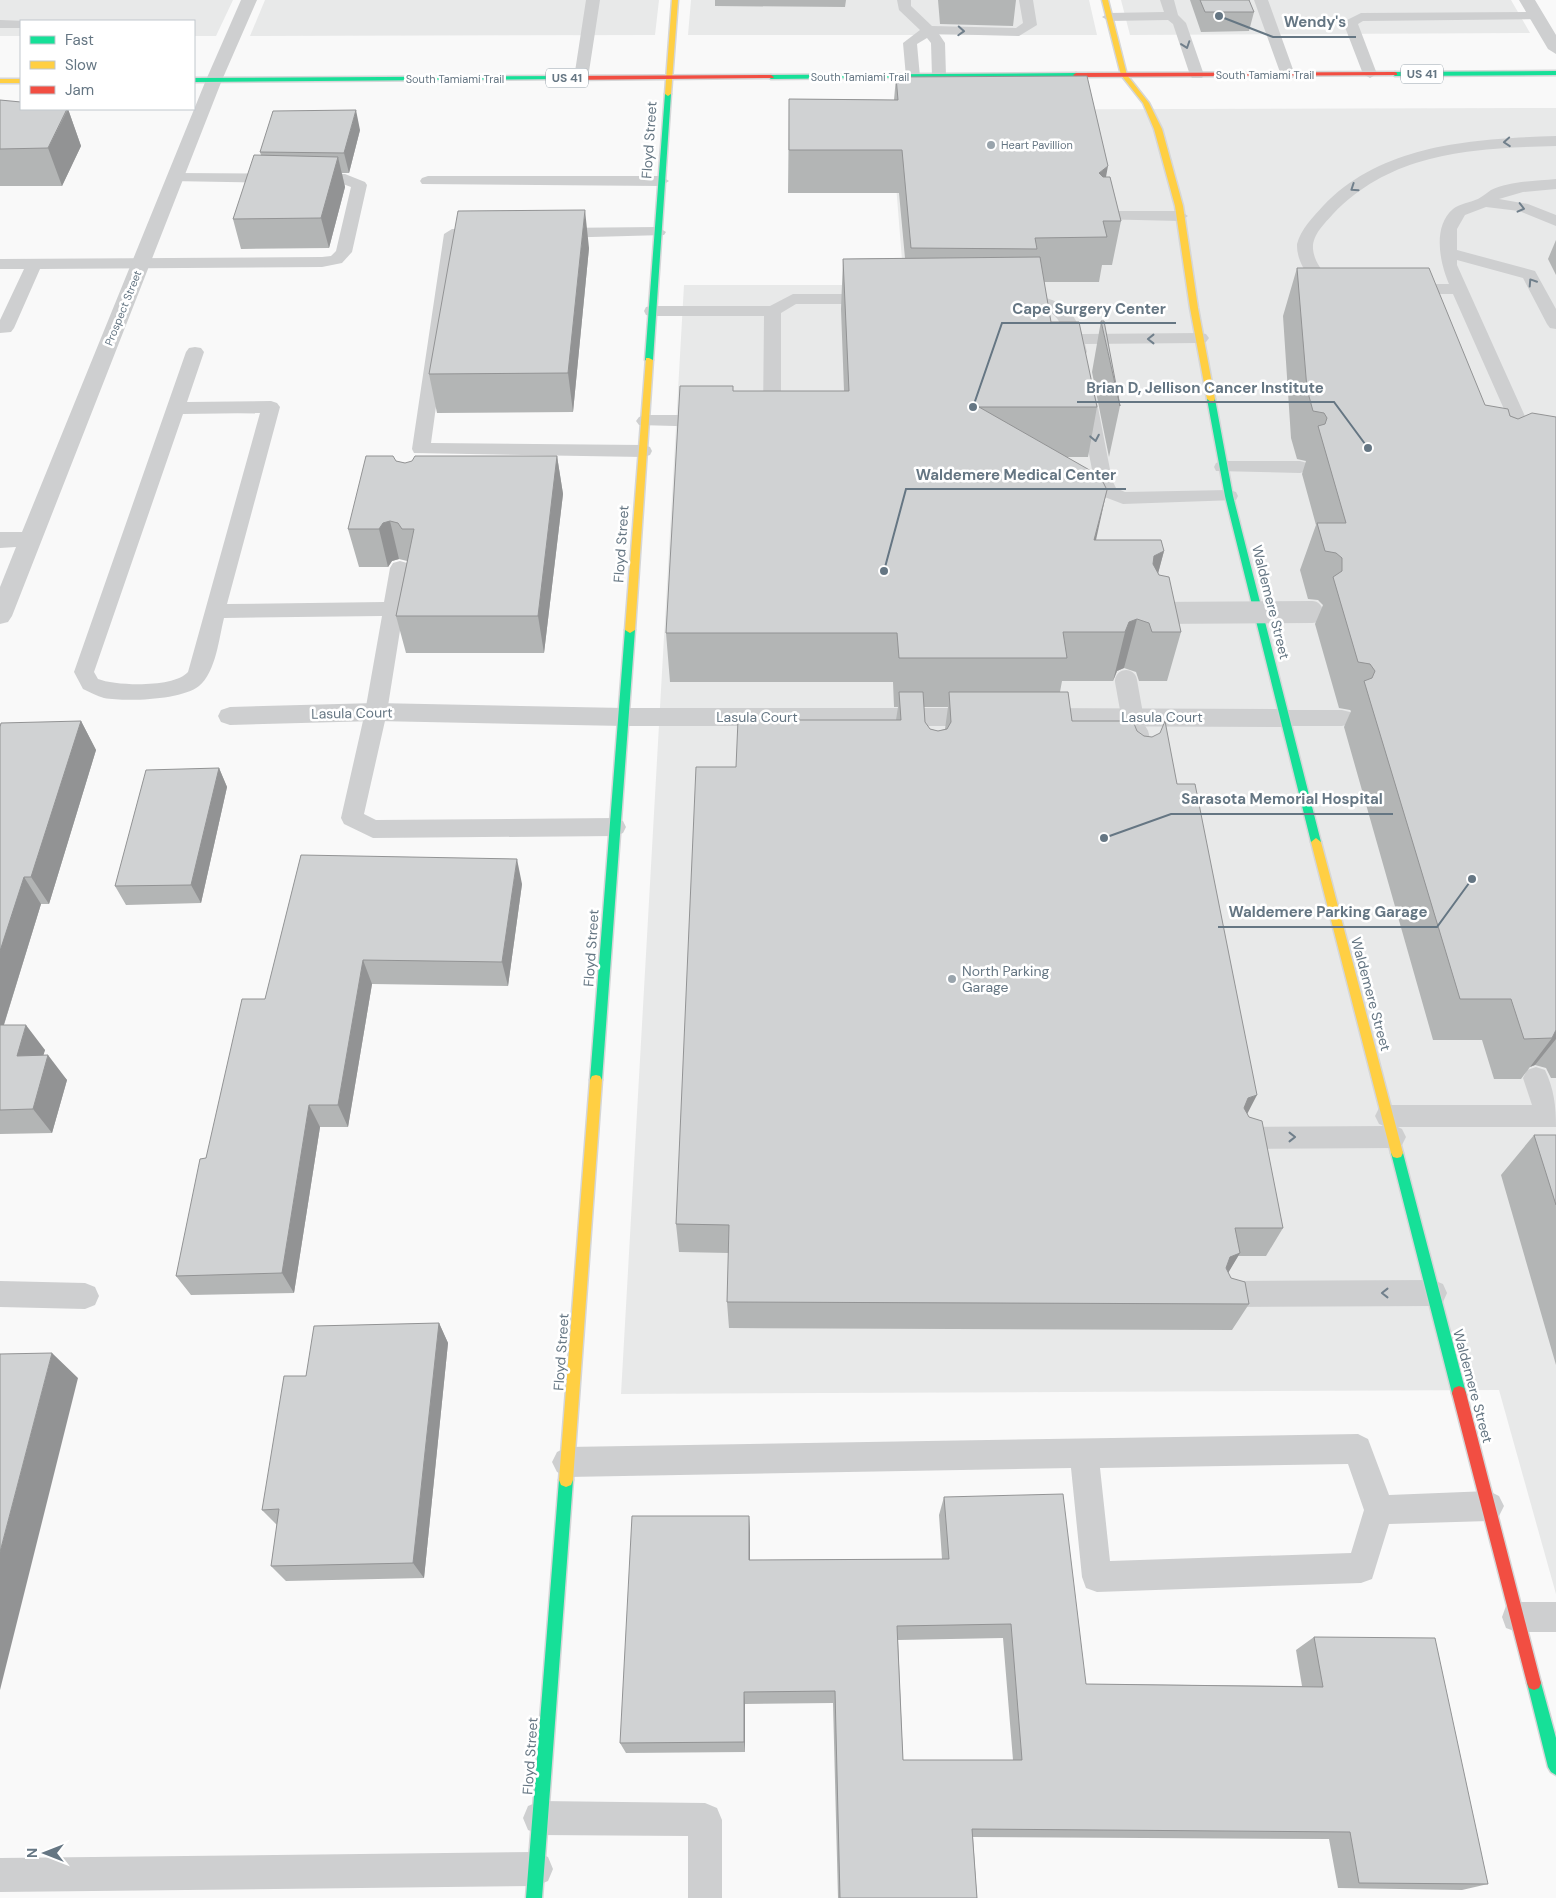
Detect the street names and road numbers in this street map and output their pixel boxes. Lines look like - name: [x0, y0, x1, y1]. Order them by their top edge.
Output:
- road number: US 41: [1401, 64, 1443, 84]
- road number: US 41: [546, 68, 588, 88]
- street label: South Tamiami Trail: [1216, 68, 1314, 82]
- street label: South Tamiami Trail: [811, 70, 909, 84]
- street label: South Tamiami Trail: [406, 72, 504, 86]
- street label: Floyd Street: [637, 101, 661, 179]
- street label: Prospect Street: [102, 268, 144, 348]
- street label: Floyd Street: [609, 505, 633, 583]
- street label: Waldemere Street: [1248, 543, 1294, 661]
- street label: Lasula Court: [311, 703, 393, 723]
- street label: Lasula Court: [716, 708, 798, 726]
- street label: Lasula Court: [1121, 708, 1203, 726]
- street label: Floyd Street: [579, 909, 603, 987]
- street label: Waldemere Street: [1347, 935, 1395, 1053]
- street label: Floyd Street: [549, 1313, 573, 1391]
- street label: Waldemere Street: [1449, 1327, 1497, 1445]
- street label: Floyd Street: [518, 1717, 542, 1795]

